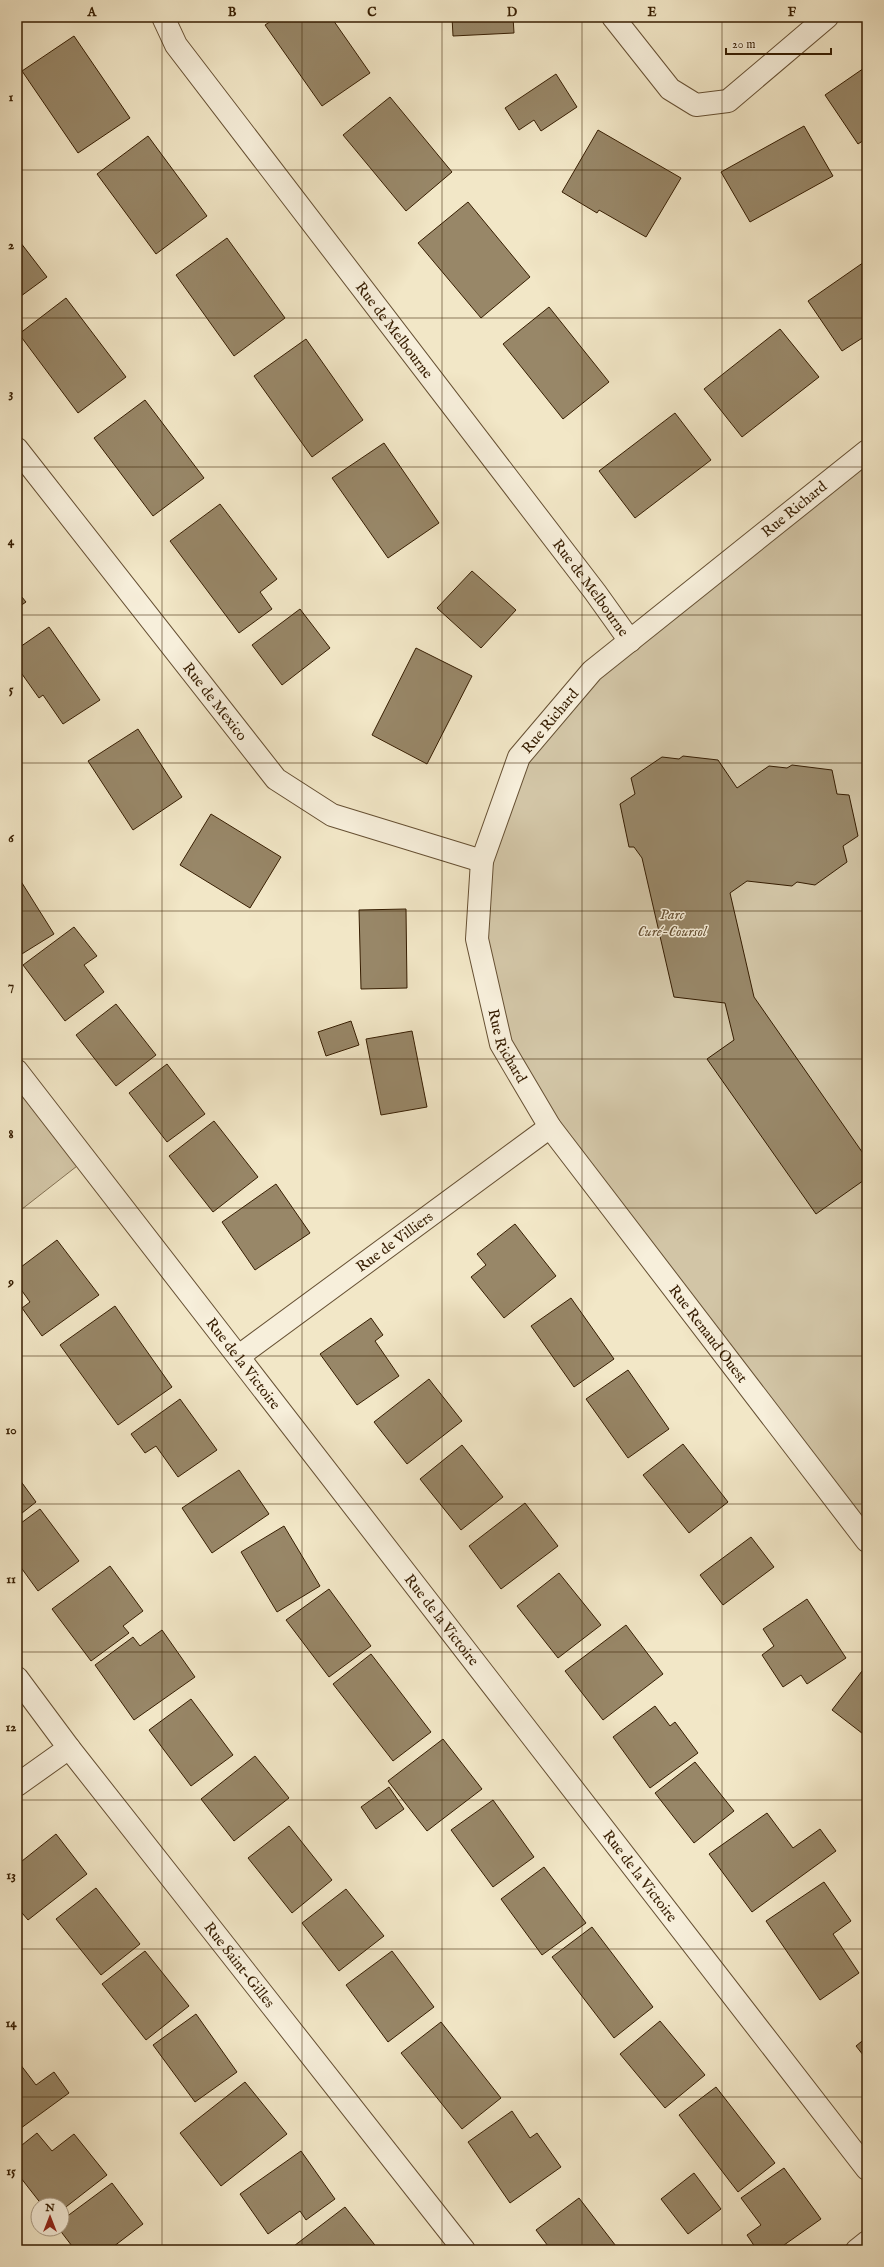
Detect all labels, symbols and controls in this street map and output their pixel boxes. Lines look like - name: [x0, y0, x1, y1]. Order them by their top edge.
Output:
- text: A: [87, 4, 98, 21]
- text: B: [228, 4, 237, 21]
- text: C: [367, 4, 377, 21]
- text: D: [507, 4, 518, 21]
- text: E: [647, 4, 657, 21]
- text: F: [788, 4, 797, 21]
- scale bar: [726, 30, 831, 56]
- text: 20 m: [732, 37, 755, 52]
- text: 1: [9, 89, 14, 106]
- text: 2: [8, 237, 14, 254]
- street label: Rue de Melbourne: [351, 278, 437, 383]
- text: 3: [9, 385, 14, 402]
- street label: Rue Richard: [758, 477, 832, 542]
- text: 4: [8, 533, 15, 550]
- street label: Rue de Melbourne: [548, 536, 633, 641]
- street label: Rue de Mexico: [178, 659, 251, 745]
- text: 5: [9, 681, 14, 698]
- street label: Rue Richard: [518, 684, 584, 758]
- text: 6: [8, 830, 14, 847]
- park label: Parc Curé-Coursol: [637, 905, 708, 941]
- text: 7: [8, 978, 14, 995]
- street label: Rue Richard: [483, 1007, 531, 1087]
- text: 8: [8, 1126, 14, 1143]
- street label: Rue de Villiers: [352, 1207, 437, 1277]
- text: 9: [7, 1274, 14, 1291]
- street label: Rue Renaud Ouest: [664, 1281, 752, 1387]
- street label: Rue de la Victoire: [202, 1314, 285, 1414]
- text: 10: [5, 1422, 17, 1439]
- street label: Rue de la Victoire: [400, 1570, 483, 1670]
- text: 11: [6, 1571, 16, 1588]
- text: 12: [6, 1719, 16, 1736]
- street label: Rue de la Victoire: [598, 1827, 681, 1926]
- text: 13: [6, 1867, 16, 1884]
- street label: Rue Saint-Gilles: [200, 1918, 279, 2012]
- text: 14: [5, 2015, 17, 2032]
- text: 15: [6, 2163, 16, 2180]
- north arrow: [30, 2197, 70, 2237]
- text: N: [44, 2201, 55, 2215]

